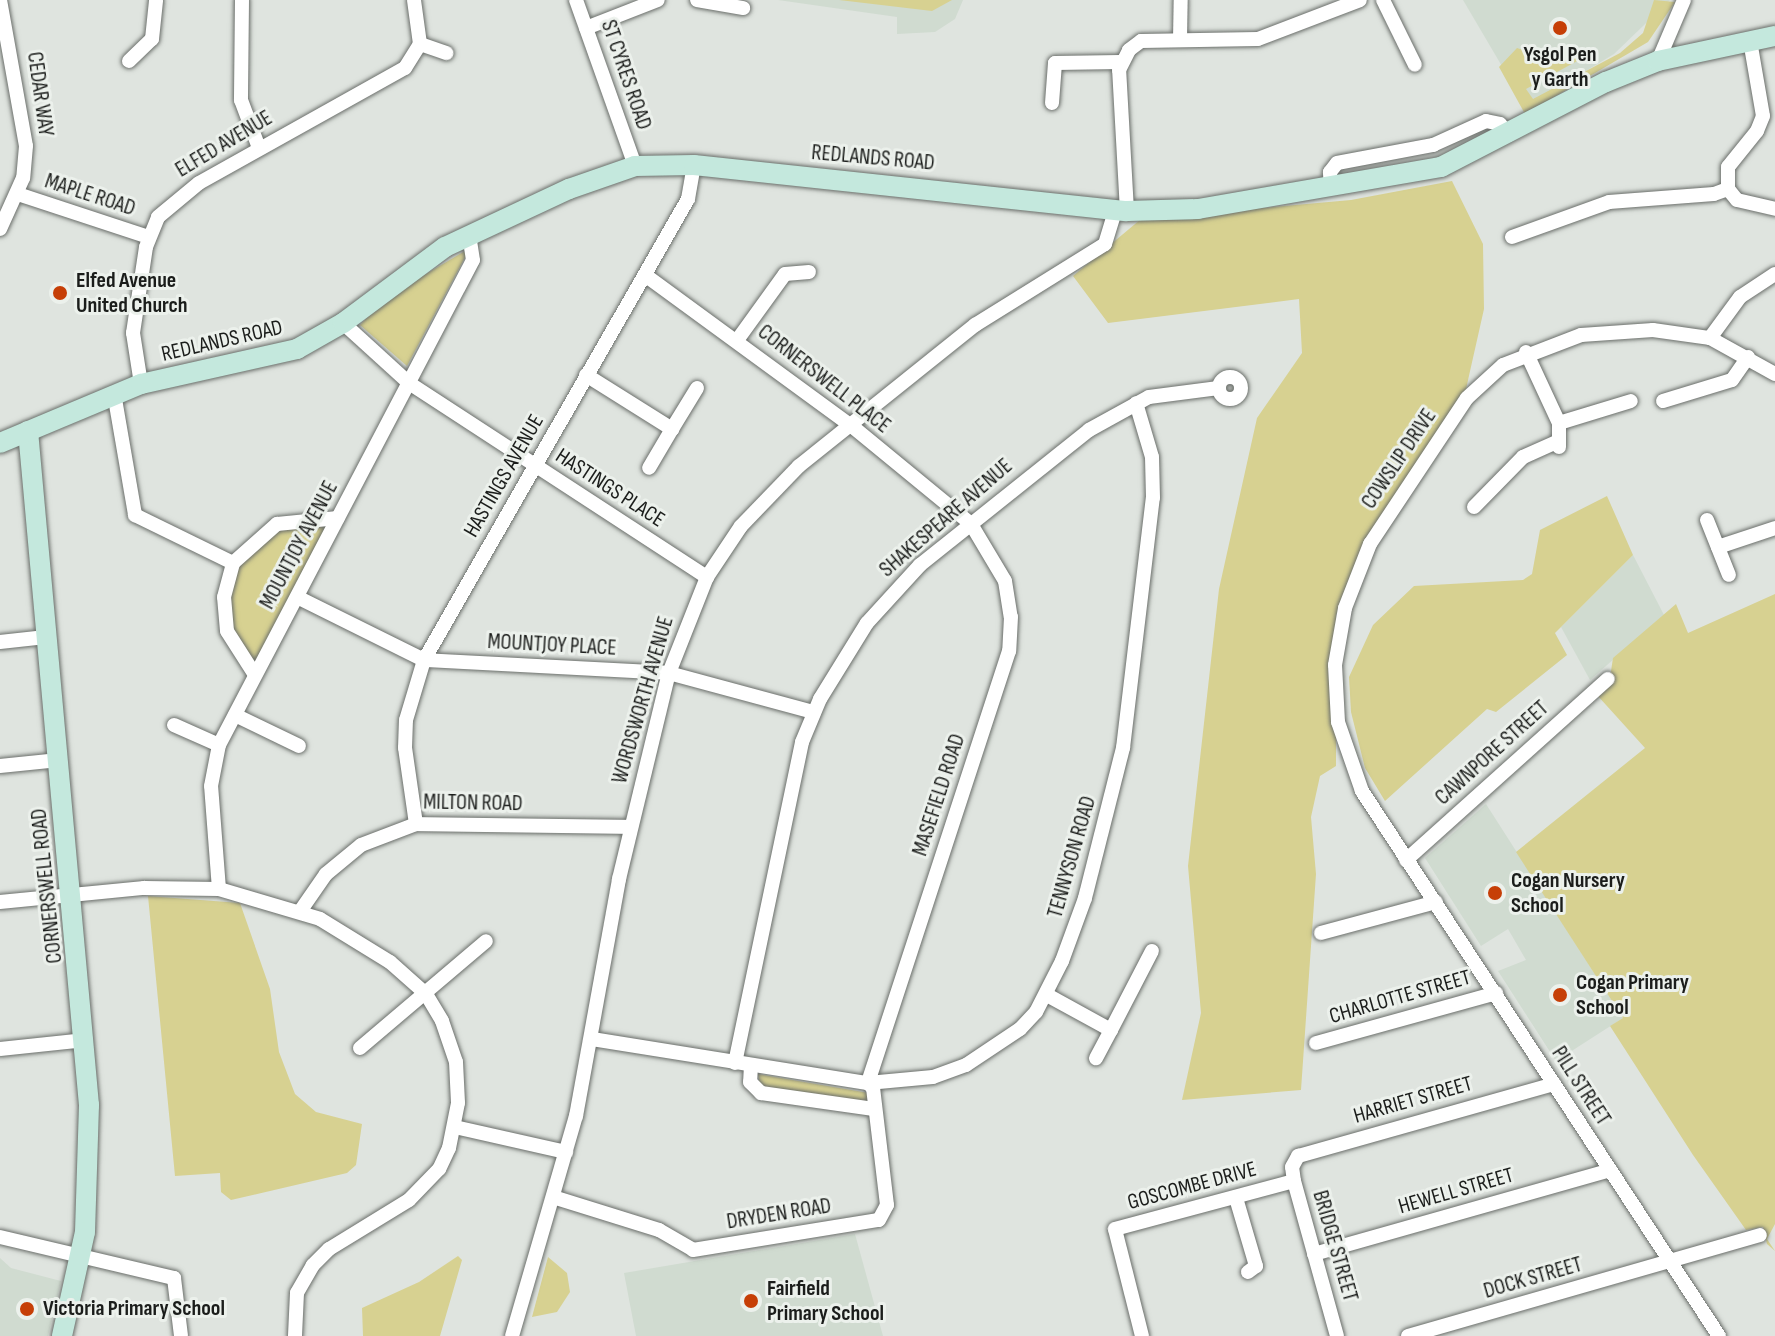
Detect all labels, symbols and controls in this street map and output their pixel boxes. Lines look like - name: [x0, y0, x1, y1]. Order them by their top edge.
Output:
- street label: ST CYRES ROAD: [595, 17, 657, 133]
- marker: Ysgol Pen y Garth: [1551, 19, 1569, 37]
- place label: Ysgol Pen y Garth: [1523, 41, 1597, 92]
- street label: CEDAR WAY: [21, 50, 59, 138]
- street label: ELFED AVENUE: [171, 105, 277, 183]
- street label: REDLANDS ROAD: [810, 139, 936, 177]
- street label: MAPLE ROAD: [41, 168, 139, 222]
- place label: Elfed Avenue United Church: [76, 267, 188, 318]
- marker: Elfed Avenue United Church: [51, 284, 69, 302]
- street label: REDLANDS ROAD: [159, 314, 285, 368]
- street label: CORNERSWELL PLACE: [752, 319, 896, 439]
- street label: COWSLIP DRIVE: [1356, 404, 1442, 514]
- street label: HASTINGS AVENUE: [458, 410, 550, 542]
- street label: HASTINGS PLACE: [550, 443, 670, 533]
- street label: SHAKESPEARE AVENUE: [874, 453, 1018, 583]
- street label: MOUNTJOY AVENUE: [254, 476, 344, 614]
- street label: WORDSWORTH AVENUE: [607, 613, 679, 787]
- street label: MOUNTJOY PLACE: [487, 628, 617, 662]
- street label: CAWNPORE STREET: [1430, 695, 1554, 811]
- street label: MASEFIELD ROAD: [907, 731, 971, 859]
- street label: MILTON ROAD: [423, 789, 523, 817]
- street label: TENNYSON ROAD: [1042, 793, 1102, 921]
- street label: CORNERSWELL ROAD: [26, 807, 68, 965]
- place label: Cogan Nursery School: [1511, 867, 1625, 918]
- marker: Cogan Nursery School: [1486, 884, 1504, 902]
- street label: CHARLOTTE STREET: [1326, 964, 1474, 1030]
- place label: Cogan Primary School: [1576, 969, 1689, 1020]
- marker: Cogan Primary School: [1551, 986, 1569, 1004]
- street label: PILL STREET: [1546, 1042, 1616, 1130]
- street label: HARRIET STREET: [1351, 1070, 1475, 1130]
- street label: GOSCOMBE DRIVE: [1125, 1156, 1259, 1216]
- street label: HEWELL STREET: [1395, 1162, 1517, 1220]
- street label: BRIDGE STREET: [1307, 1187, 1363, 1305]
- street label: DRYDEN ROAD: [725, 1193, 833, 1235]
- street label: DOCK STREET: [1481, 1251, 1585, 1305]
- place label: Fairfield Primary School: [767, 1275, 884, 1326]
- marker: Fairfield Primary School: [742, 1292, 760, 1310]
- place label: Victoria Primary School: [43, 1296, 225, 1322]
- marker: Victoria Primary School: [18, 1300, 36, 1318]

